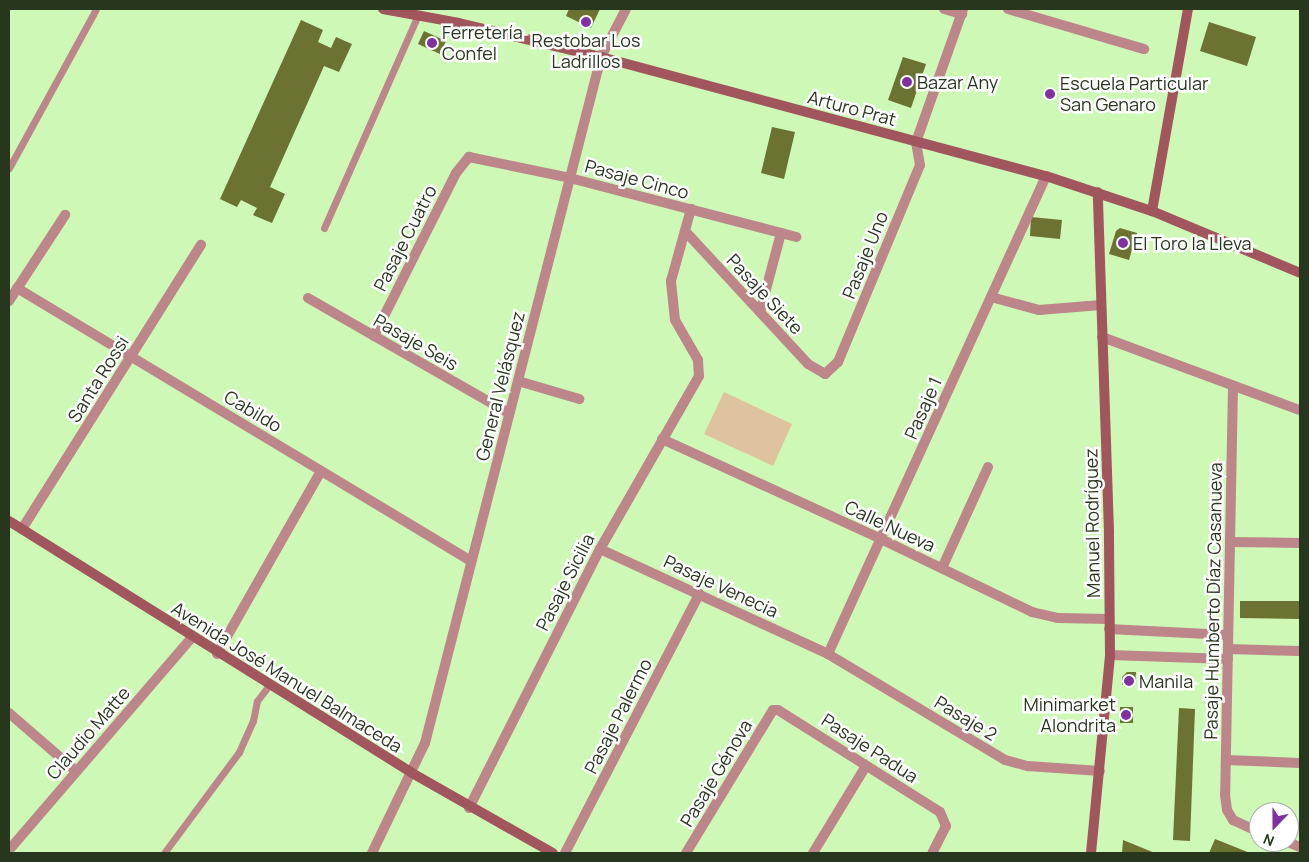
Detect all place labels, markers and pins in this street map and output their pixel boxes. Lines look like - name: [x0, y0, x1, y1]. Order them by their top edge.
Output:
- marker: Restobar Los Ladrillos: [580, 16, 592, 28]
- place label: Ferretería Confel: [442, 22, 523, 64]
- place label: Restobar Los Ladrillos: [532, 30, 640, 72]
- marker: Ferretería Confel: [426, 37, 438, 49]
- place label: Bazar Any: [917, 71, 998, 93]
- place label: Escuela Particular San Genaro: [1060, 73, 1208, 116]
- marker: Bazar Any: [901, 76, 913, 88]
- marker: Escuela Particular San Genaro: [1044, 88, 1056, 100]
- place label: El Toro la Lleva: [1133, 232, 1252, 254]
- marker: El Toro la Lleva: [1117, 237, 1129, 249]
- place label: Manila: [1139, 670, 1193, 692]
- marker: Manila: [1123, 675, 1135, 687]
- place label: Minimarket Alondrita: [1024, 694, 1116, 736]
- marker: Minimarket Alondrita: [1120, 709, 1132, 721]

